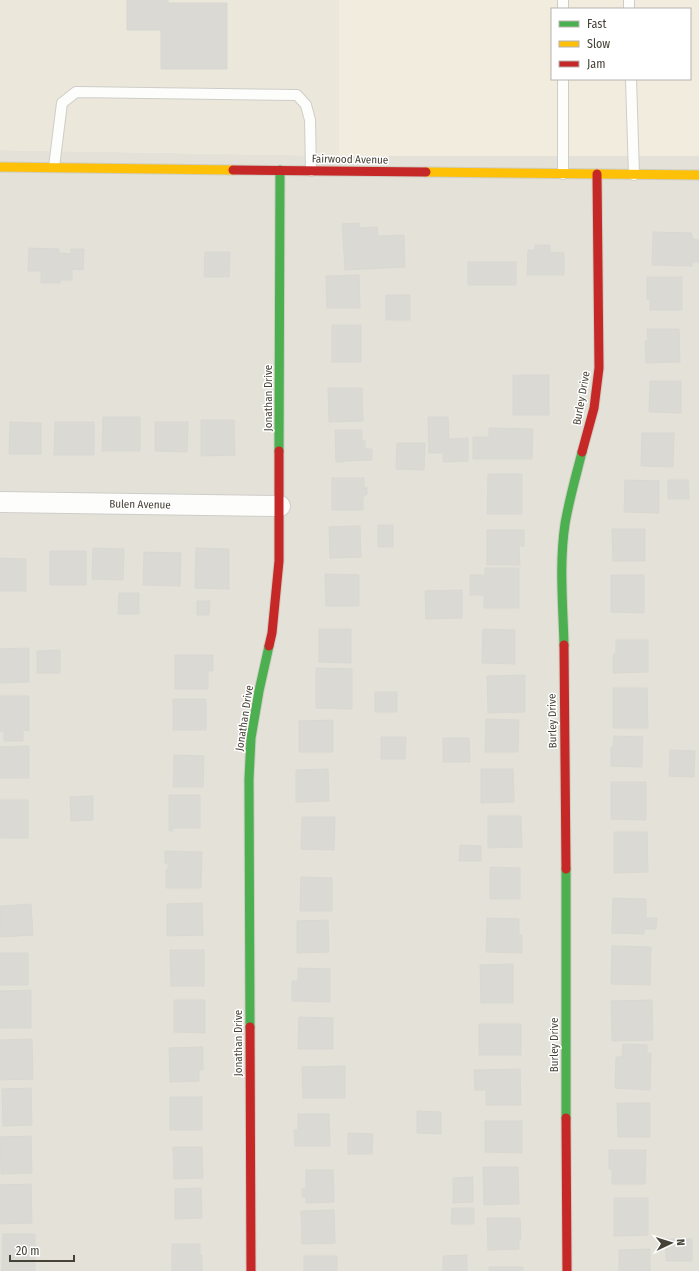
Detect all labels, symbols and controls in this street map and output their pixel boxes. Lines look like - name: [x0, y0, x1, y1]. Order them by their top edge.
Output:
- legend: [551, 8, 691, 80]
- text: Fast: [587, 17, 606, 31]
- text: Slow: [587, 37, 610, 51]
- text: Jam: [587, 57, 605, 71]
- street label: Fairwood Avenue: [312, 152, 388, 167]
- street label: Jonathan Drive: [262, 365, 275, 431]
- street label: Burley Drive: [570, 370, 593, 426]
- street label: Bulen Avenue: [109, 497, 171, 512]
- street label: Jonathan Drive: [233, 684, 256, 752]
- street label: Burley Drive: [546, 694, 559, 748]
- street label: Jonathan Drive: [232, 1010, 245, 1076]
- street label: Burley Drive: [548, 1018, 561, 1072]
- north arrow: [651, 1223, 691, 1263]
- scale bar: [10, 1237, 74, 1263]
- text: N: [674, 1239, 687, 1246]
- text: 20 m: [16, 1244, 40, 1258]

